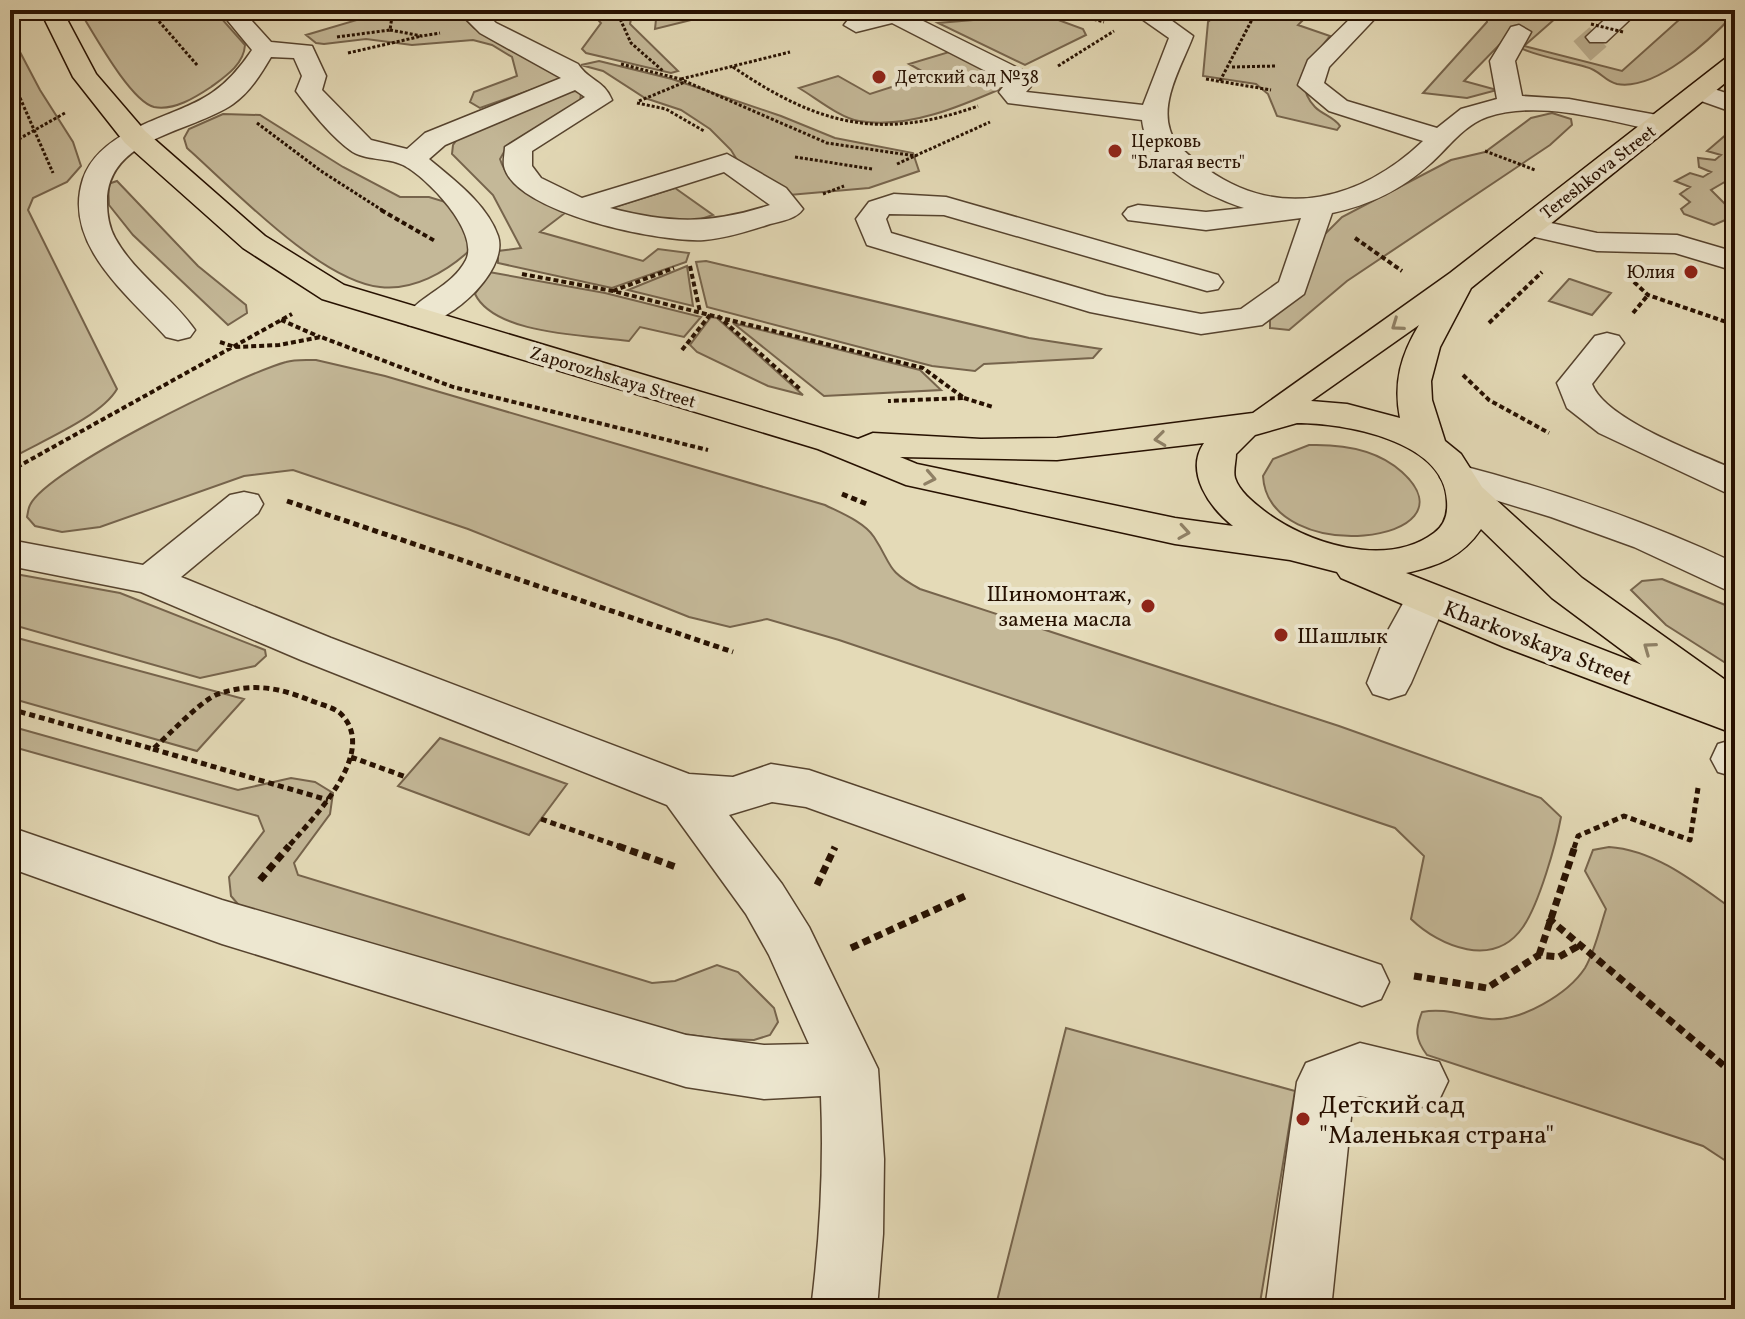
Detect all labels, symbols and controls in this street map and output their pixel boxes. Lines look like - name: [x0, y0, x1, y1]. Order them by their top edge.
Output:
- place label: Детский сад №38: [895, 66, 1039, 91]
- marker: Детский сад №38: [870, 68, 888, 86]
- street label: Tereshkova Street: [1536, 120, 1662, 226]
- place label: Церковь "Благая весть": [1131, 130, 1245, 176]
- marker: Церковь "Благая весть": [1106, 142, 1124, 160]
- place label: Юлия: [1627, 261, 1675, 286]
- marker: Юлия: [1682, 263, 1700, 281]
- one-way arrow: [1392, 315, 1406, 330]
- street label: Zaporozhskaya Street: [526, 341, 699, 416]
- one-way arrow: [1153, 430, 1166, 447]
- one-way arrow: [923, 469, 936, 486]
- one-way arrow: [1177, 523, 1191, 540]
- place label: Шиномонтаж, замена масла: [987, 580, 1132, 636]
- street label: Kharkovskaya Street: [1438, 594, 1636, 695]
- marker: Шиномонтаж, замена масла: [1139, 597, 1157, 615]
- place label: Шашлык: [1297, 622, 1388, 653]
- marker: Шашлык: [1272, 626, 1290, 644]
- one-way arrow: [1644, 644, 1658, 658]
- place label: Детский сад "Маленькая страна": [1319, 1088, 1554, 1154]
- marker: Детский сад "Маленькая страна": [1294, 1110, 1312, 1128]

